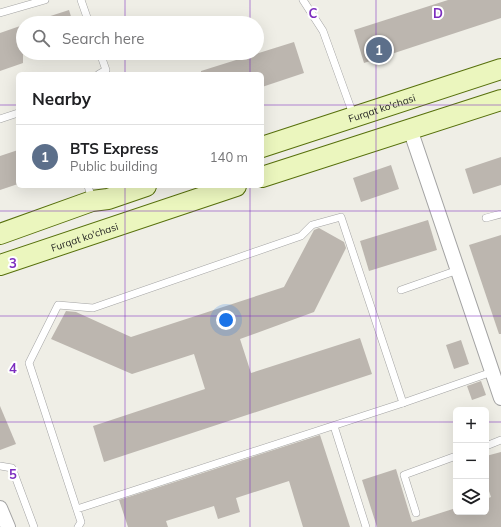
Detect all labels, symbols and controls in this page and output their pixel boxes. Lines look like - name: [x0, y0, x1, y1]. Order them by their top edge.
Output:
- text: C: [309, 5, 318, 21]
- text: D: [433, 5, 443, 21]
- search box: [16, 16, 264, 60]
- icon: search: [30, 27, 52, 49]
- text: Search here: [62, 29, 144, 48]
- pin: 1: [366, 35, 392, 65]
- text: Nearby: [32, 88, 91, 109]
- street label: Furqat ko'chasi: [346, 91, 417, 125]
- text: BTS Express: [70, 139, 158, 158]
- text: 1: [41, 149, 49, 165]
- text: 140 m: [210, 149, 248, 165]
- text: Public building: [70, 158, 158, 174]
- street label: Furqat ko'chasi: [49, 219, 120, 254]
- text: 3: [9, 255, 17, 271]
- your location: [216, 310, 236, 330]
- text: 4: [9, 360, 17, 376]
- map controls: [453, 407, 489, 515]
- button: +: [453, 407, 489, 443]
- button: −: [453, 443, 489, 479]
- text: 5: [9, 466, 17, 482]
- button: layers: [453, 479, 489, 515]

